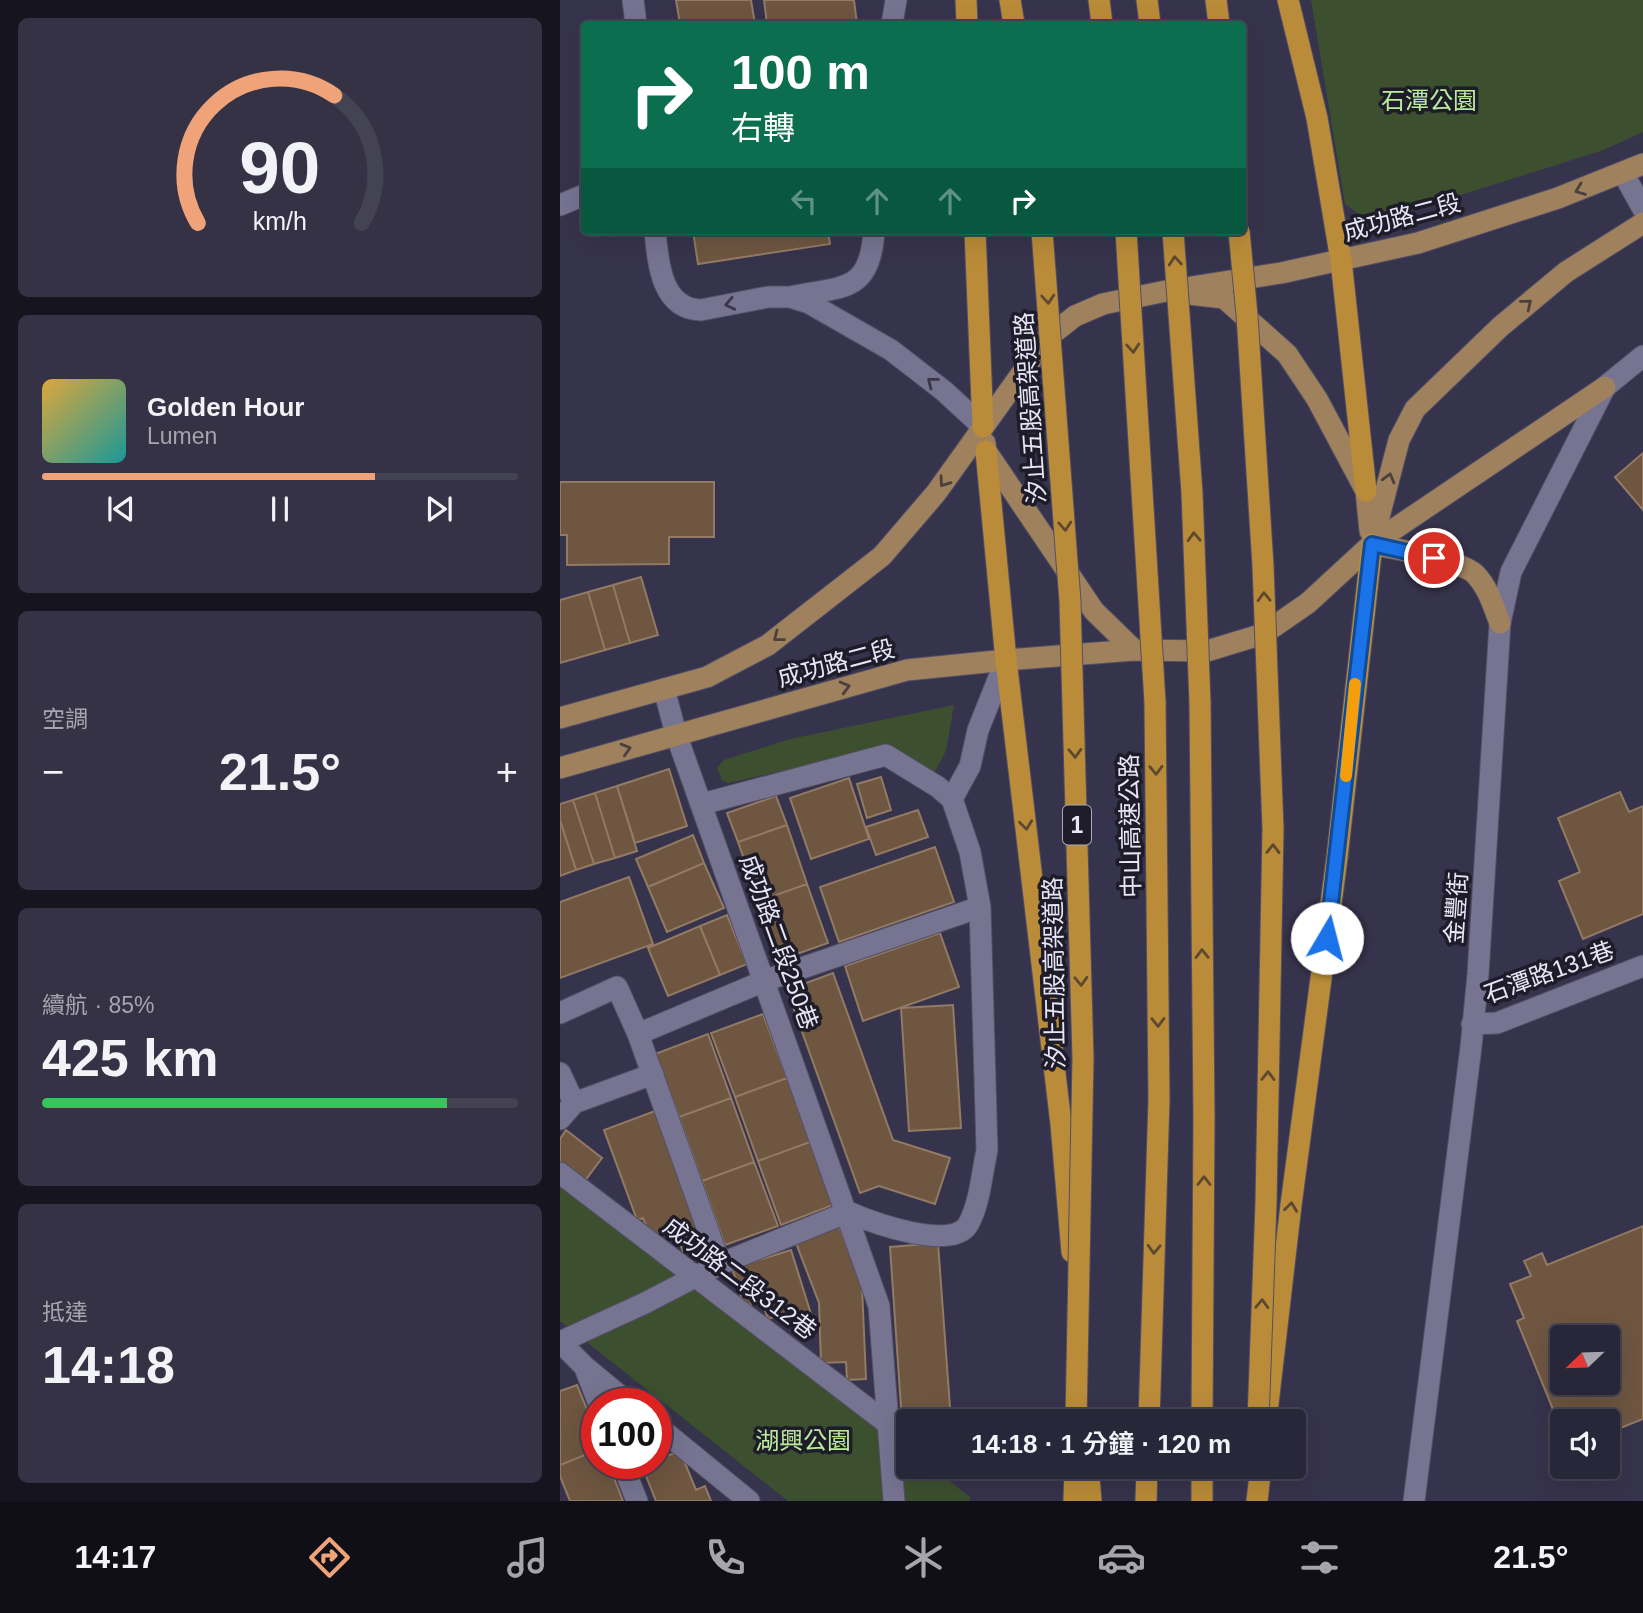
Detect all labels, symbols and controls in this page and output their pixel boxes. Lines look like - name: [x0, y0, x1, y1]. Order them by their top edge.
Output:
- text: 100 m: [731, 45, 870, 99]
- icon: right: [616, 49, 707, 140]
- park label: 石潭公園: [1381, 87, 1477, 114]
- text: 右轉: [731, 110, 795, 146]
- text: 90: [240, 128, 320, 209]
- one-way arrow: [1574, 181, 1586, 195]
- icon: left: [785, 182, 823, 220]
- icon: ahead: [858, 182, 896, 220]
- icon: ahead: [931, 182, 969, 220]
- icon: right: [1004, 182, 1042, 220]
- street label: 成功路二段: [1341, 188, 1463, 246]
- text: km/h: [253, 207, 307, 235]
- one-way arrow: [1168, 255, 1183, 266]
- one-way arrow: [1040, 294, 1055, 305]
- one-way arrow: [724, 296, 736, 311]
- one-way arrow: [1520, 300, 1532, 313]
- street label: 汐止五股高架道路: [1010, 311, 1050, 505]
- one-way arrow: [1126, 343, 1141, 354]
- one-way arrow: [927, 377, 940, 390]
- text: Golden Hour: [147, 392, 304, 422]
- text: Lumen: [147, 423, 217, 449]
- one-way arrow: [1381, 472, 1395, 484]
- one-way arrow: [939, 474, 952, 487]
- icon: previous: [102, 490, 140, 528]
- icon: pause: [261, 490, 299, 528]
- icon: next: [420, 490, 458, 528]
- one-way arrow: [1057, 521, 1072, 532]
- pin: [1404, 528, 1464, 588]
- one-way arrow: [1186, 531, 1202, 541]
- icon: arrive: [1415, 539, 1453, 577]
- one-way arrow: [1257, 591, 1272, 602]
- one-way arrow: [774, 628, 786, 641]
- street label: 成功路二段: [775, 634, 897, 692]
- one-way arrow: [838, 681, 850, 695]
- text: 空調: [42, 706, 88, 732]
- one-way arrow: [619, 742, 631, 757]
- text: 21.5°: [219, 743, 341, 801]
- one-way arrow: [1067, 748, 1082, 759]
- text: −: [42, 751, 64, 793]
- text: +: [496, 751, 518, 793]
- street label: 中山高速公路: [1115, 754, 1145, 898]
- one-way arrow: [1148, 765, 1164, 776]
- road number: 1: [1063, 806, 1091, 845]
- one-way arrow: [1018, 819, 1033, 830]
- one-way arrow: [1265, 843, 1280, 854]
- street label: 成功路二段250巷: [735, 851, 823, 1033]
- street label: 金豐街: [1440, 871, 1472, 945]
- street label: 汐止五股高架道路: [1039, 877, 1069, 1069]
- position arrow: [1290, 901, 1364, 975]
- street label: 石潭路131巷: [1480, 936, 1618, 1008]
- one-way arrow: [1194, 948, 1210, 959]
- one-way arrow: [1073, 976, 1089, 986]
- text: 續航 · 85%: [42, 992, 154, 1018]
- one-way arrow: [1150, 1017, 1166, 1027]
- text: 425 km: [42, 1029, 218, 1087]
- one-way arrow: [1260, 1071, 1276, 1081]
- one-way arrow: [1196, 1176, 1212, 1186]
- one-way arrow: [1283, 1201, 1298, 1213]
- street label: 成功路二段312巷: [658, 1212, 822, 1344]
- one-way arrow: [1146, 1244, 1162, 1255]
- one-way arrow: [1254, 1298, 1270, 1309]
- text: 抵達: [42, 1299, 88, 1325]
- north arrow: [1550, 1325, 1620, 1395]
- map controls: [1550, 1325, 1620, 1479]
- text: 14:18: [42, 1336, 175, 1394]
- speed limit sign: 100: [581, 1388, 672, 1479]
- button: sound: [1550, 1409, 1620, 1479]
- park label: 湖興公園: [755, 1427, 851, 1454]
- text: 14:18 · 1 分鐘 · 120 m: [971, 1429, 1231, 1459]
- icon: directions: [305, 1533, 354, 1582]
- icon: music: [503, 1533, 552, 1582]
- icon: phone: [701, 1533, 750, 1582]
- icon: climate: [899, 1533, 948, 1582]
- icon: car: [1097, 1533, 1146, 1582]
- icon: filters: [1295, 1533, 1344, 1582]
- text: 14:17: [75, 1539, 156, 1575]
- text: 21.5°: [1493, 1539, 1568, 1575]

